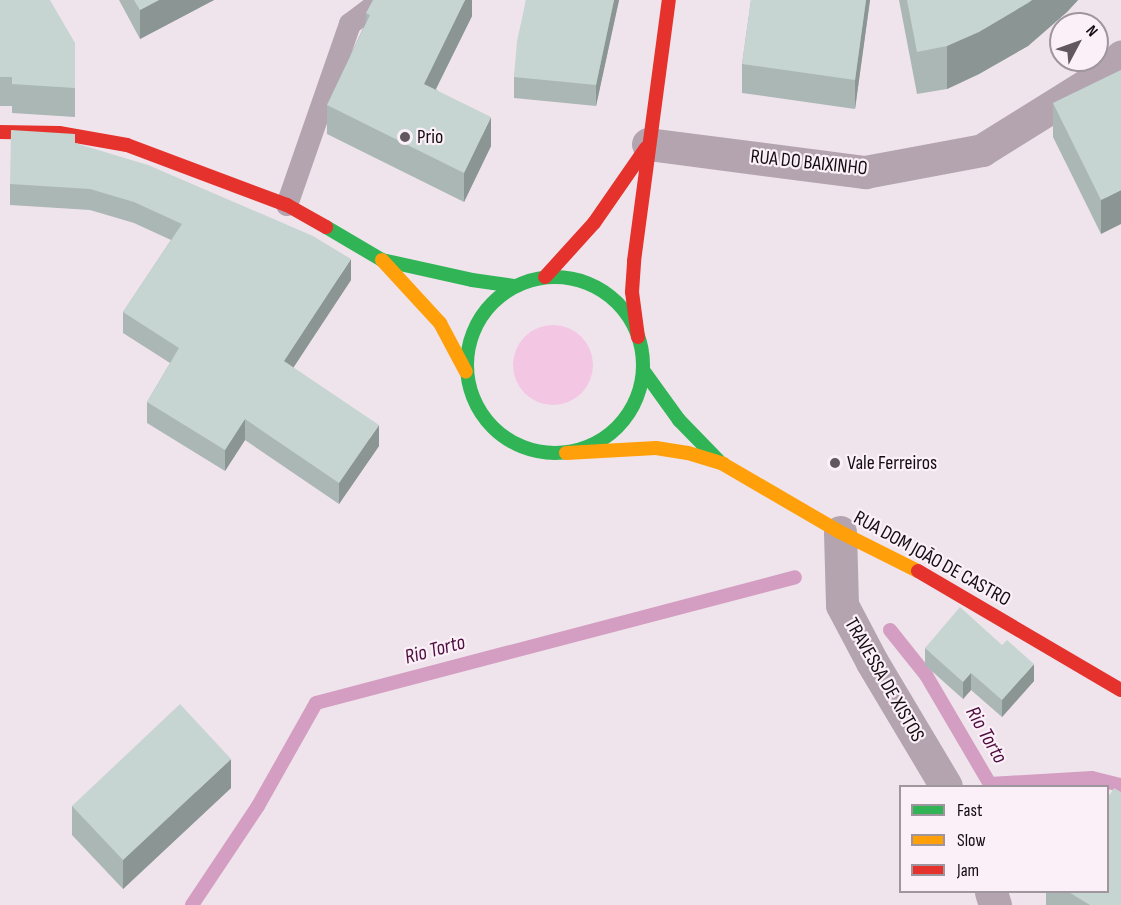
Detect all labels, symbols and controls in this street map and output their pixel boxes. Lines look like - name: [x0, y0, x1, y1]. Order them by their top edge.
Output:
- north arrow: [1049, 12, 1109, 72]
- text: N: [1081, 22, 1101, 41]
- place label: Prio: [417, 125, 443, 149]
- marker: Prio: [398, 130, 412, 144]
- street label: RUA DO BAIXINHO: [749, 145, 869, 181]
- place label: Vale Ferreiros: [847, 451, 937, 475]
- marker: Vale Ferreiros: [828, 456, 842, 470]
- street label: RUA DOM JOÃO DE CASTRO: [849, 506, 1015, 612]
- street label: TRAVESSA DE XISTOS: [839, 614, 929, 746]
- water label: Rio Torto: [402, 630, 468, 670]
- water label: Rio Torto: [960, 702, 1012, 768]
- legend: [899, 785, 1109, 893]
- text: Fast: [957, 800, 982, 821]
- text: Slow: [957, 830, 986, 851]
- text: Jam: [957, 860, 979, 881]

